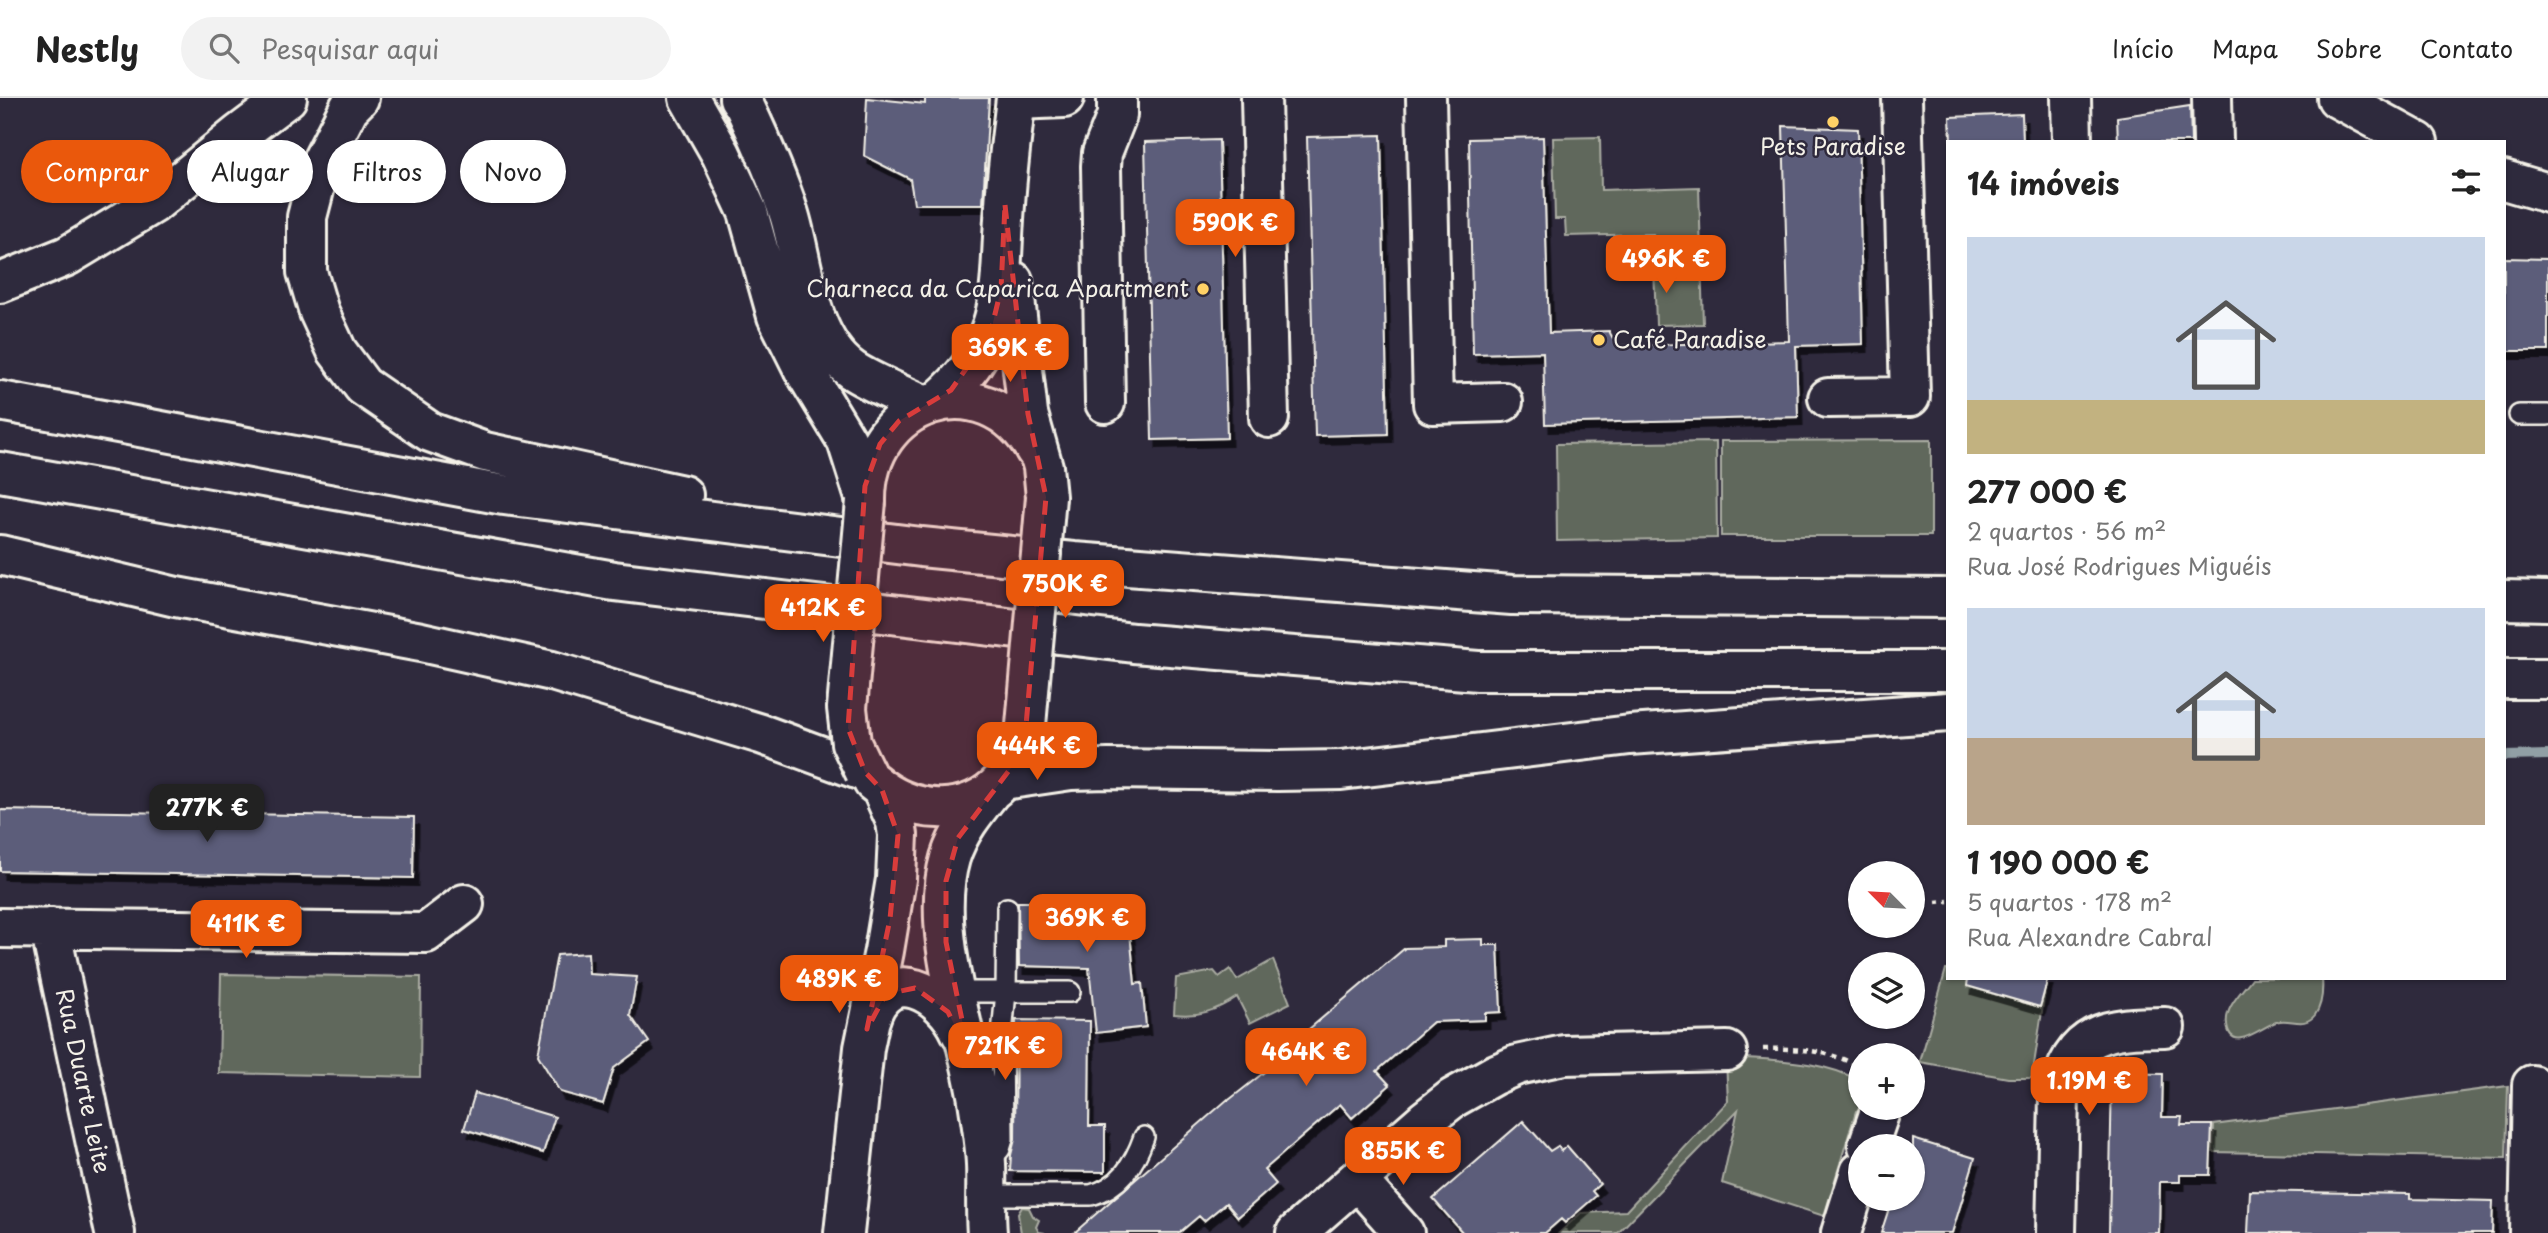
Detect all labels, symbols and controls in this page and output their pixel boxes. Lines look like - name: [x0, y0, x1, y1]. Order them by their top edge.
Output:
- search box: [181, 17, 671, 80]
- text: Nestly: [35, 23, 139, 73]
- icon: search: [205, 29, 243, 67]
- text: Pesquisar aqui: [261, 29, 439, 68]
- text: Início: [2112, 30, 2174, 66]
- text: Mapa: [2212, 30, 2278, 66]
- text: Sobre: [2316, 30, 2382, 66]
- text: Contato: [2420, 30, 2513, 66]
- marker: Pets Paradise: [1825, 114, 1841, 130]
- place label: Pets Paradise: [1760, 128, 1906, 163]
- chip: Comprar: [21, 140, 173, 203]
- chip: Alugar: [187, 140, 313, 203]
- chip: Filtros: [327, 140, 446, 203]
- chip: Novo: [460, 140, 566, 203]
- text: 14 imóveis: [1967, 160, 2120, 205]
- icon: filters: [2447, 163, 2485, 201]
- pin: 590K €: [1178, 200, 1292, 259]
- text: 590K €: [1192, 204, 1278, 239]
- pin: 496K €: [1609, 236, 1723, 295]
- text: 496K €: [1622, 240, 1710, 275]
- place label: Charneca da Caparica Apartment: [806, 270, 1189, 305]
- marker: Charneca da Caparica Apartment: [1195, 281, 1211, 297]
- icon: home: [2163, 282, 2289, 408]
- place label: Café Paradise: [1613, 321, 1767, 356]
- pin: 369K €: [953, 324, 1067, 384]
- text: 369K €: [968, 329, 1052, 364]
- marker: Café Paradise: [1591, 332, 1607, 348]
- text: 277 000 €: [1967, 468, 2127, 513]
- text: 2 quartos · 56 m²: [1967, 513, 2166, 548]
- text: Rua José Rodrigues Miguéis: [1967, 548, 2272, 583]
- pin: 750K €: [1008, 560, 1122, 620]
- text: 750K €: [1022, 565, 1108, 600]
- pin: 412K €: [766, 584, 880, 644]
- text: 412K €: [781, 589, 865, 624]
- icon: home: [2163, 653, 2289, 779]
- pin: 444K €: [980, 722, 1094, 782]
- text: 444K €: [993, 727, 1081, 762]
- pin: 277K €: [150, 784, 264, 844]
- text: 277K €: [165, 789, 249, 824]
- text: 1 190 000 €: [1967, 839, 2149, 884]
- north arrow: [1848, 861, 1925, 938]
- map controls: [1848, 861, 1925, 1211]
- text: 5 quartos · 178 m²: [1967, 884, 2172, 919]
- pin: 369K €: [1030, 894, 1144, 954]
- text: 369K €: [1045, 899, 1129, 934]
- pin: 411K €: [189, 900, 303, 960]
- text: 411K €: [207, 905, 285, 940]
- text: Rua Alexandre Cabral: [1967, 919, 2213, 954]
- button: layers: [1848, 952, 1925, 1029]
- pin: 489K €: [782, 956, 896, 1015]
- text: 489K €: [796, 960, 882, 995]
- street label: Rua Duarte Leite: [48, 985, 121, 1176]
- pin: 721K €: [948, 1023, 1062, 1082]
- text: 721K €: [964, 1027, 1046, 1062]
- pin: 464K €: [1249, 1028, 1363, 1088]
- text: 464K €: [1261, 1033, 1351, 1068]
- button: +: [1848, 1043, 1925, 1120]
- pin: 1.19M €: [2024, 1058, 2154, 1117]
- text: 1.19M €: [2047, 1062, 2131, 1097]
- pin: 855K €: [1346, 1128, 1460, 1187]
- text: 855K €: [1361, 1132, 1445, 1167]
- button: −: [1848, 1134, 1925, 1211]

